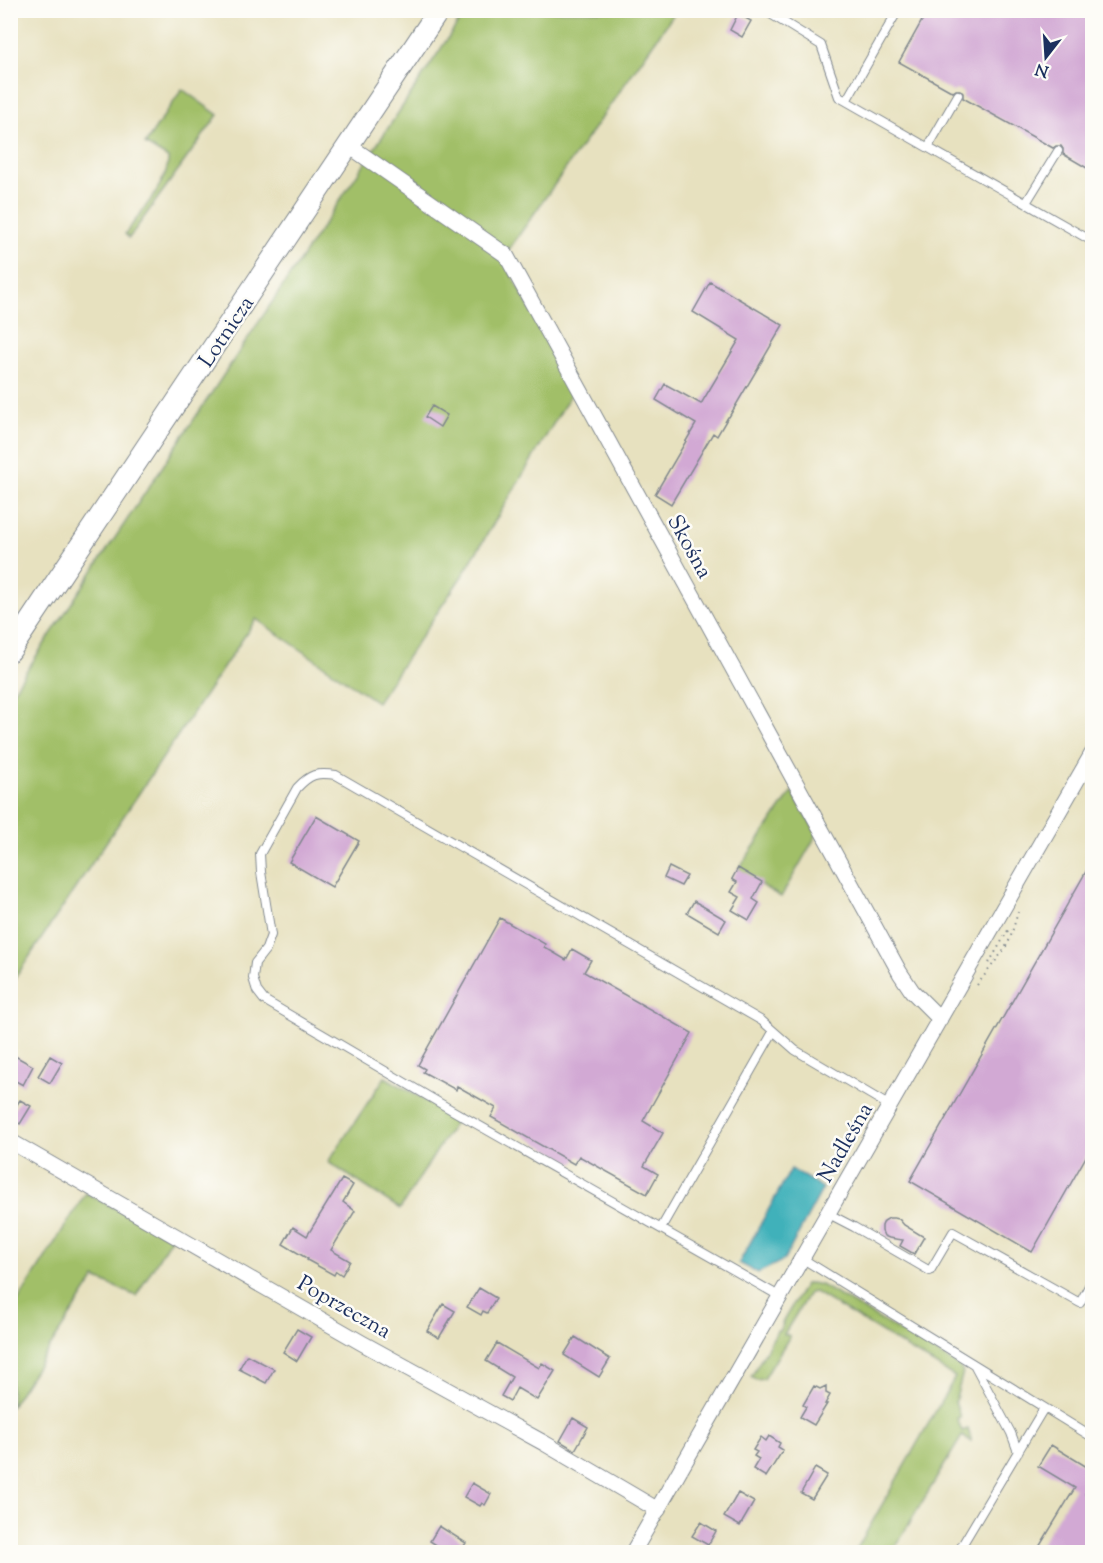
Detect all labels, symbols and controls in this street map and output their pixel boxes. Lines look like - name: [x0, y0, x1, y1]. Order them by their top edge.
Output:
- north arrow: [1016, 27, 1076, 87]
- text: N: [1033, 56, 1052, 82]
- street label: Lotnicza: [192, 290, 263, 375]
- street label: Skośna: [658, 510, 719, 585]
- street label: Nadleśna: [811, 1098, 882, 1189]
- street label: Poprzeczna: [291, 1269, 396, 1348]

